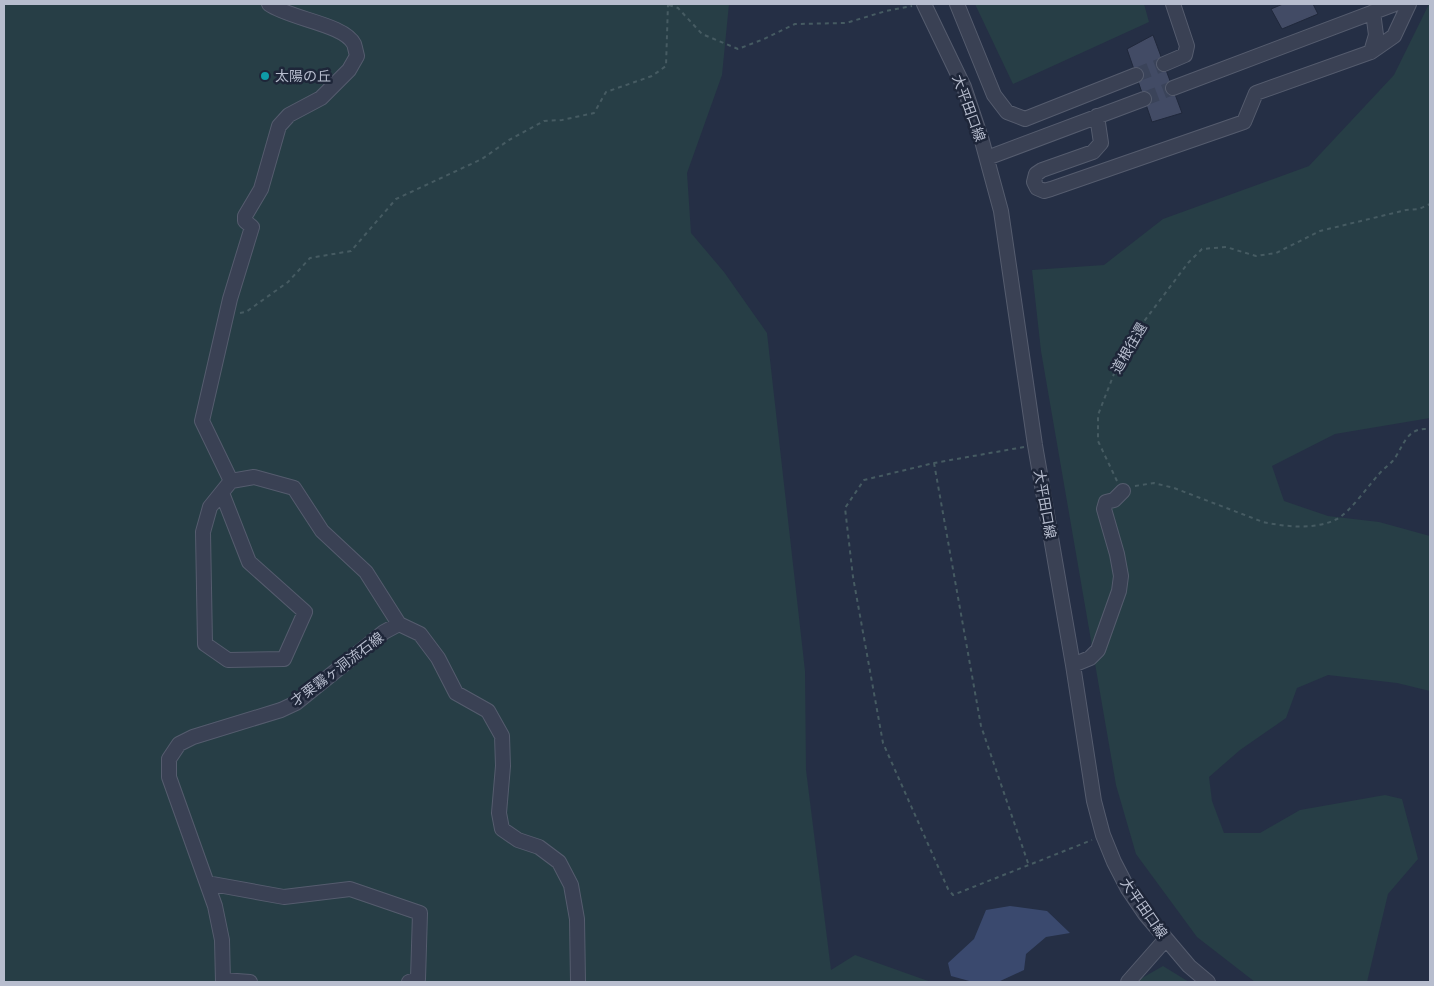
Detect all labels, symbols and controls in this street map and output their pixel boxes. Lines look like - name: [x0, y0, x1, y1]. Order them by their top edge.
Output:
- place label: 太陽の丘: [275, 68, 331, 84]
- marker: 太陽の丘: [259, 70, 271, 82]
- street label: 大平田口線: [950, 72, 988, 144]
- street label: 道根往還: [1108, 320, 1150, 376]
- street label: 大平田口線: [1031, 468, 1059, 540]
- street label: 才栗霧ヶ洞流石線: [287, 629, 387, 709]
- street label: 大平田口線: [1117, 875, 1171, 941]

